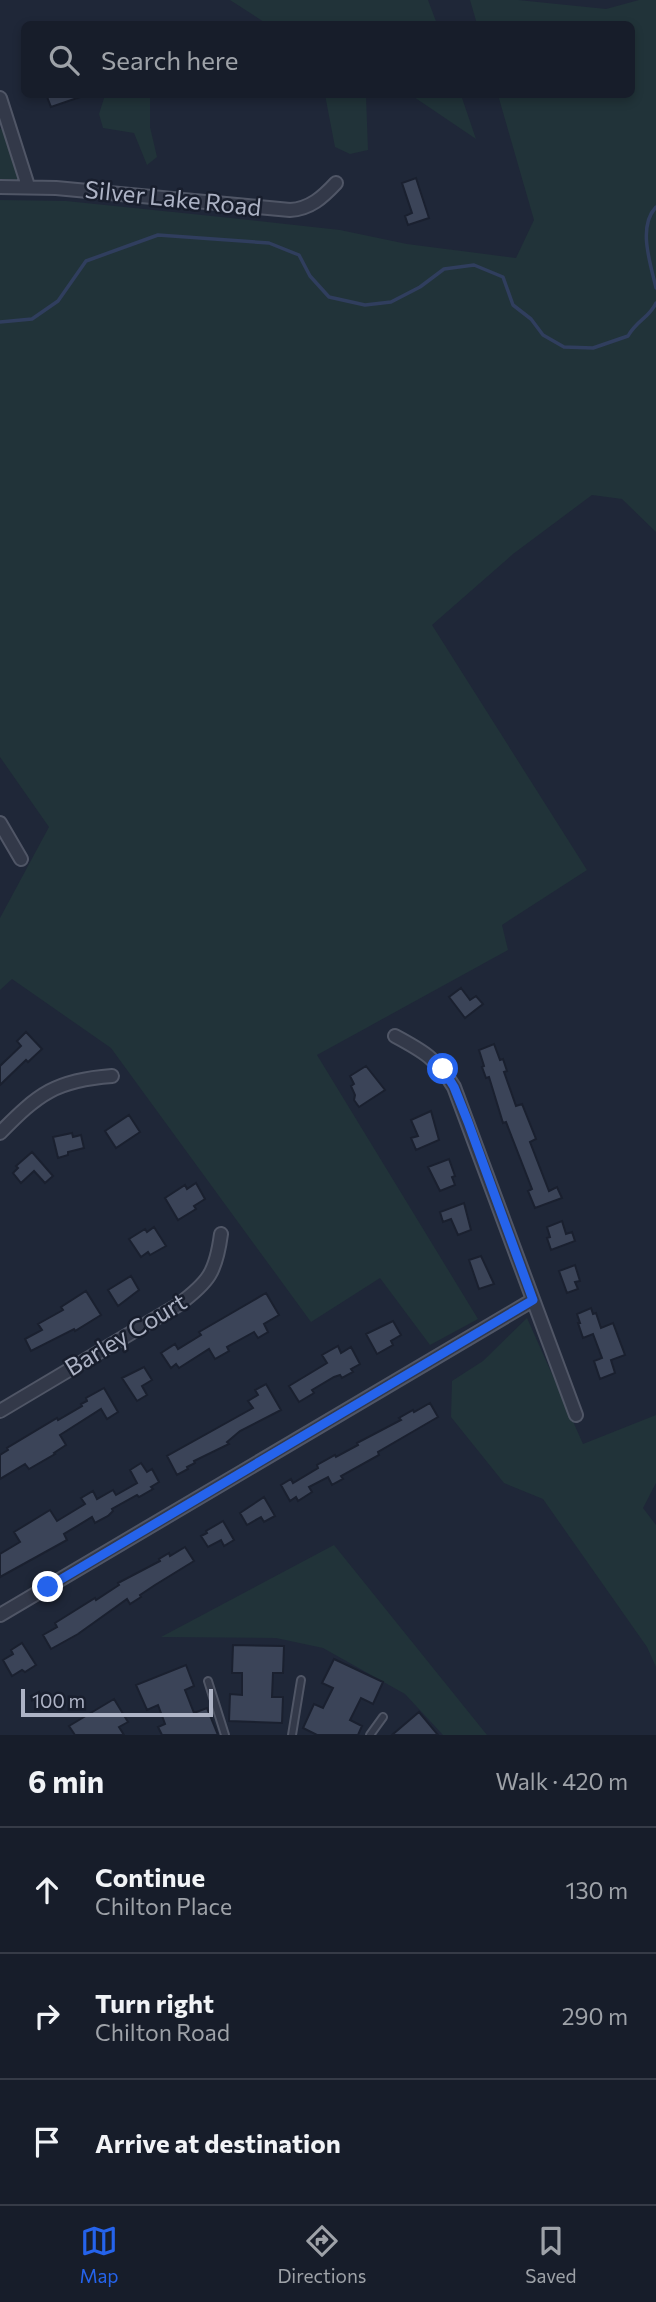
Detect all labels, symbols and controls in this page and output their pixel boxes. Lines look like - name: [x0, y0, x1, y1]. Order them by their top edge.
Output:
- search box: [21, 21, 635, 98]
- icon: search: [45, 41, 83, 79]
- text: Search here: [101, 44, 239, 75]
- street label: Silver Lake Road: [84, 174, 263, 221]
- route start: [427, 1053, 458, 1084]
- street label: Barley Court: [59, 1286, 191, 1381]
- route end: [32, 1571, 63, 1602]
- scale bar: [21, 1686, 214, 1718]
- text: 100 m: [32, 1689, 85, 1712]
- text: 6 min: [28, 1762, 104, 1799]
- text: Walk · 420 m: [496, 1767, 628, 1795]
- text: Continue: [95, 1861, 205, 1892]
- icon: ahead: [28, 1871, 66, 1909]
- text: 130 m: [566, 1876, 628, 1904]
- text: Chilton Place: [95, 1892, 232, 1920]
- text: Turn right: [95, 1987, 214, 2018]
- icon: right: [28, 1997, 66, 2035]
- text: 290 m: [562, 2002, 628, 2030]
- text: Chilton Road: [95, 2018, 230, 2046]
- icon: arrive: [28, 2123, 66, 2161]
- text: Arrive at destination: [95, 2127, 341, 2158]
- tab: Map: [79, 2222, 119, 2287]
- tab: Directions: [277, 2222, 367, 2287]
- tab: Saved: [525, 2222, 577, 2287]

